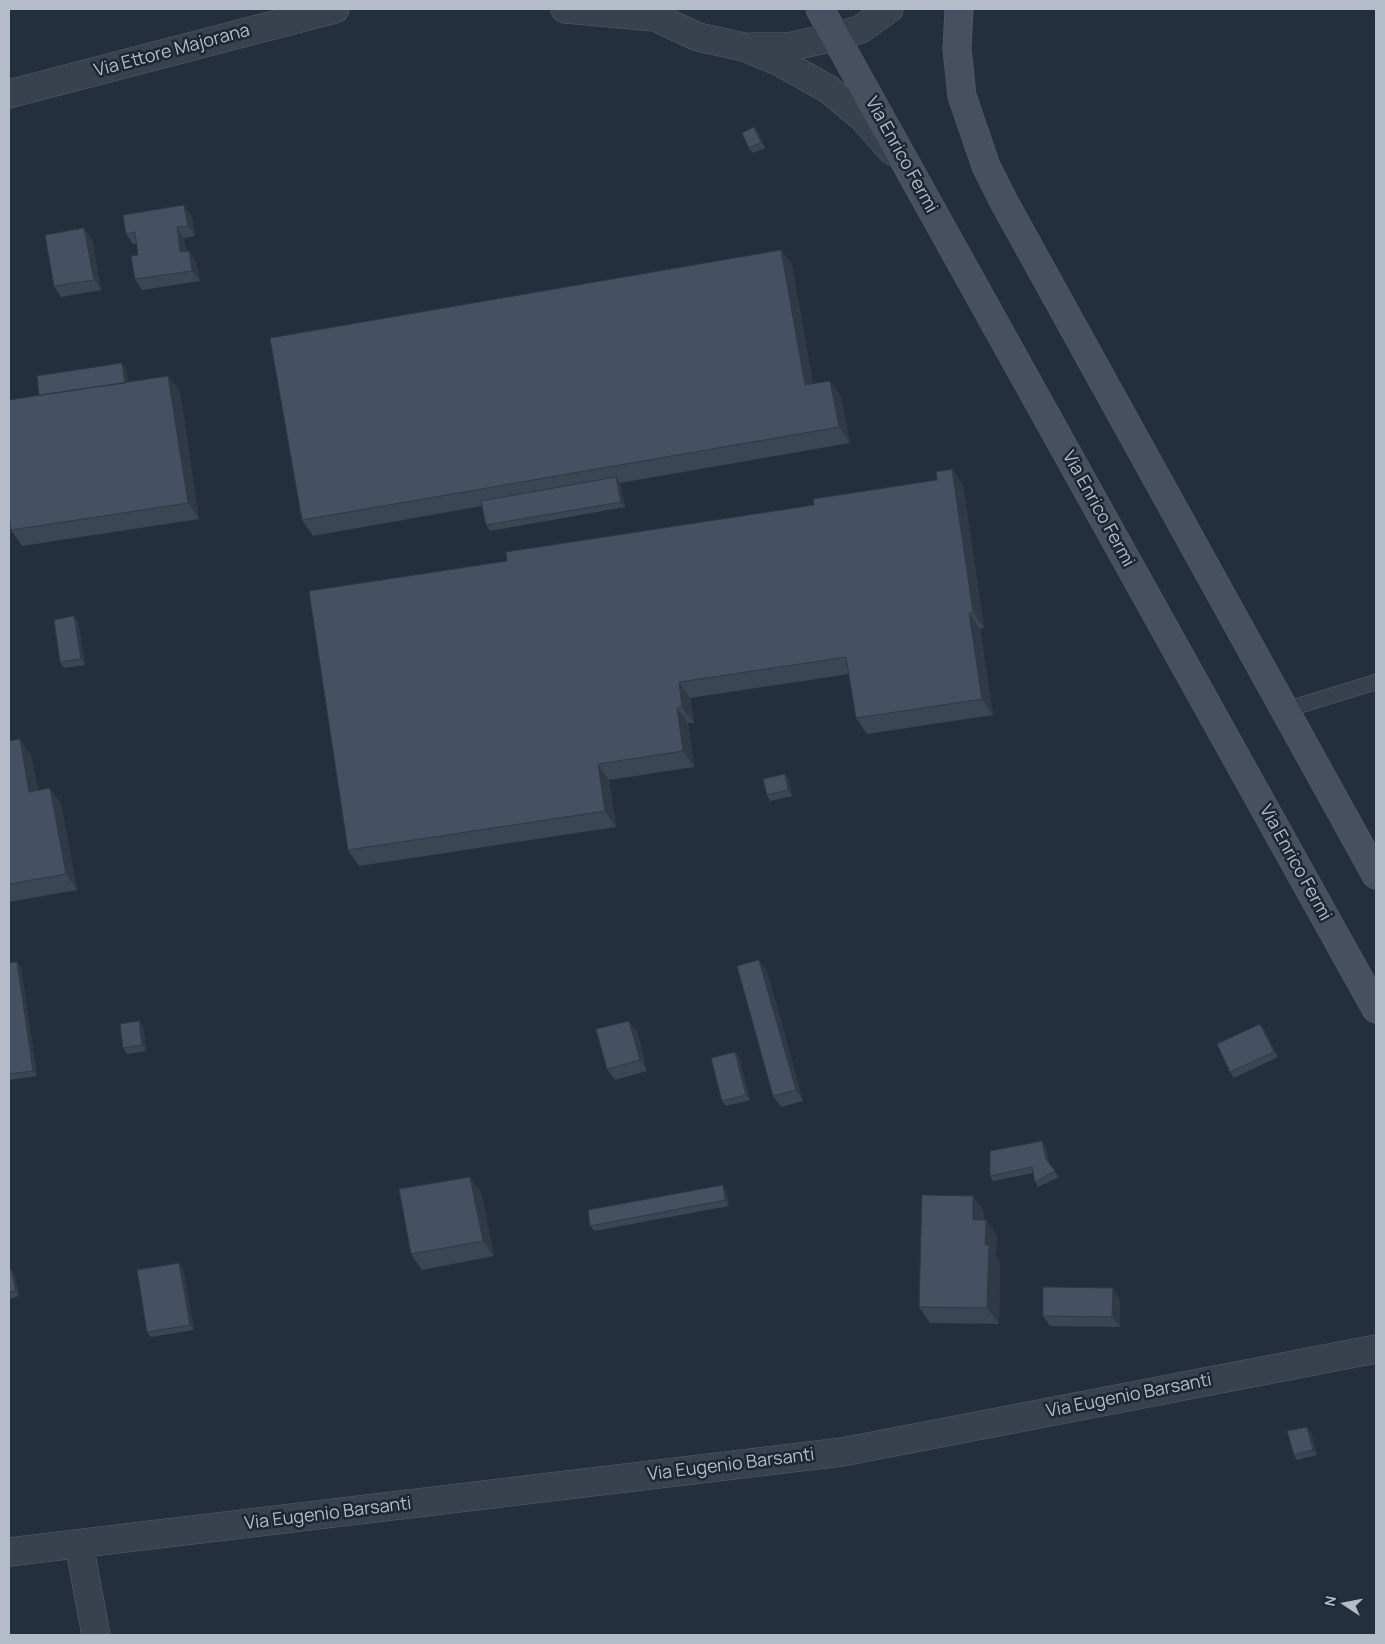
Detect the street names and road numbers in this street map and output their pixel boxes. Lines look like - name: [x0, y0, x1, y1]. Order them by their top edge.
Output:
- street label: Via Ettore Majorana: [92, 20, 252, 82]
- street label: Via Enrico Fermi: [860, 93, 942, 217]
- street label: Via Enrico Fermi: [1057, 447, 1139, 571]
- street label: Via Enrico Fermi: [1254, 801, 1336, 925]
- street label: Via Eugenio Barsanti: [1044, 1369, 1214, 1423]
- street label: Via Eugenio Barsanti: [646, 1444, 816, 1486]
- street label: Via Eugenio Barsanti: [243, 1493, 413, 1535]

